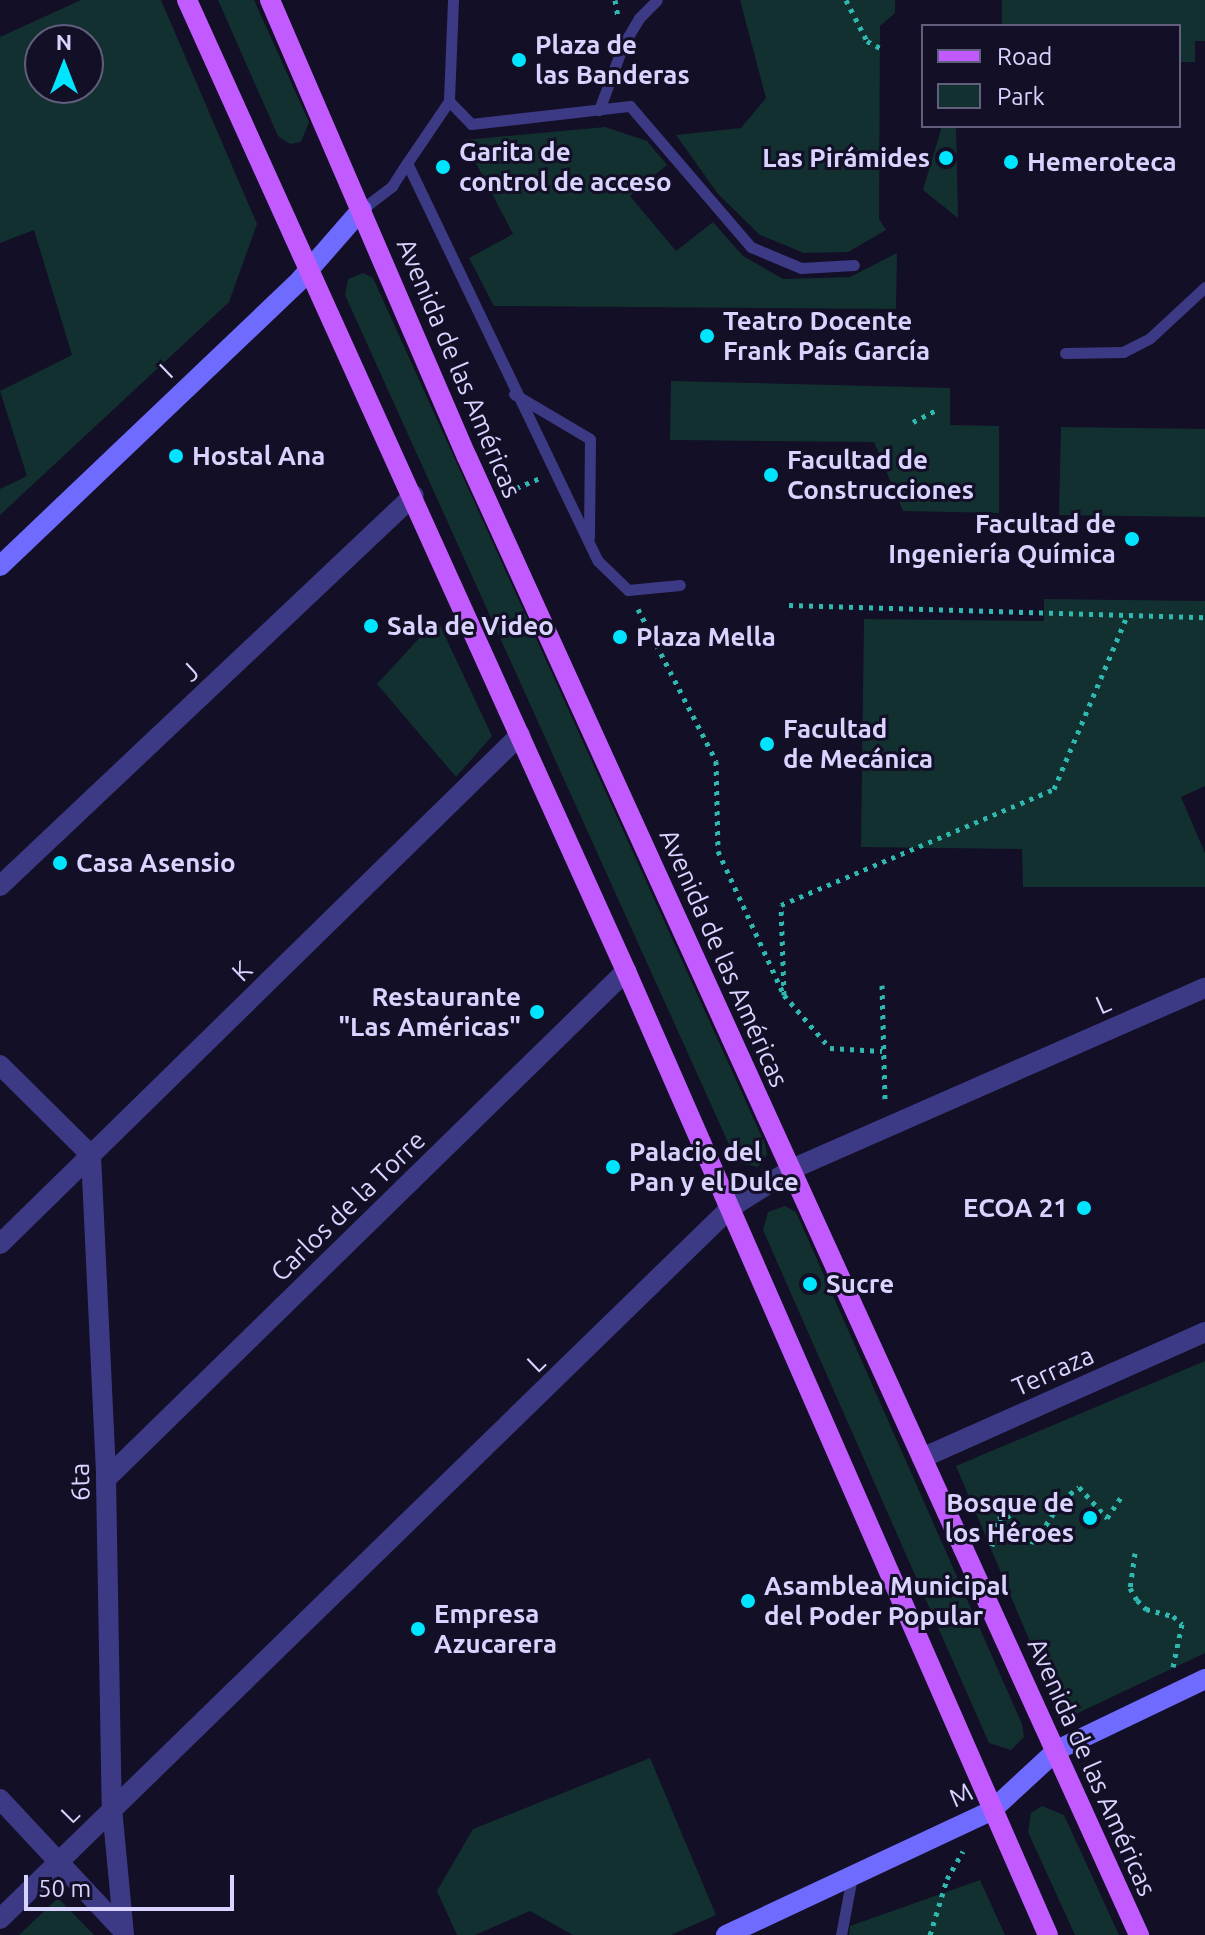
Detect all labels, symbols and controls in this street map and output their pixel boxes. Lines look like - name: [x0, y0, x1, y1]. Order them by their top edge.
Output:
- north arrow: [24, 24, 104, 104]
- legend: [921, 24, 1181, 128]
- text: N: [56, 29, 72, 54]
- place label: Plaza de las Banderas: [535, 29, 690, 90]
- text: Road: [997, 43, 1052, 70]
- marker: Plaza de las Banderas: [510, 51, 528, 69]
- text: Park: [997, 83, 1045, 110]
- place label: Garita de control de acceso: [459, 136, 672, 198]
- place label: Las Pirámides: [762, 142, 930, 174]
- place label: Hemeroteca: [1027, 146, 1177, 178]
- marker: Las Pirámides: [937, 149, 955, 167]
- marker: Hemeroteca: [1002, 153, 1020, 171]
- marker: Garita de control de acceso: [434, 158, 452, 176]
- street label: Avenida de las Américas: [390, 234, 528, 502]
- place label: Teatro Docente Frank País García: [723, 305, 930, 366]
- marker: Teatro Docente Frank País García: [698, 327, 716, 345]
- street label: I: [153, 357, 179, 385]
- place label: Hostal Ana: [192, 440, 325, 472]
- place label: Facultad de Construcciones: [787, 444, 974, 506]
- marker: Hostal Ana: [167, 447, 185, 465]
- marker: Facultad de Construcciones: [762, 466, 780, 484]
- place label: Facultad de Ingeniería Química: [888, 508, 1116, 570]
- marker: Facultad de Ingeniería Química: [1123, 530, 1141, 548]
- place label: Sala de Video: [387, 610, 554, 642]
- marker: Sala de Video: [362, 617, 380, 635]
- place label: Plaza Mella: [636, 621, 776, 653]
- marker: Plaza Mella: [611, 628, 629, 646]
- street label: J: [175, 656, 205, 688]
- place label: Facultad de Mecánica: [783, 713, 933, 774]
- marker: Facultad de Mecánica: [758, 735, 776, 753]
- street label: Avenida de las Américas: [653, 824, 795, 1092]
- place label: Casa Asensio: [76, 847, 236, 879]
- marker: Casa Asensio: [51, 854, 69, 872]
- street label: K: [225, 954, 259, 988]
- place label: Restaurante "Las Américas": [338, 981, 521, 1042]
- street label: L: [1091, 987, 1115, 1021]
- marker: Restaurante "Las Américas": [528, 1003, 546, 1021]
- street label: Carlos de la Torre: [264, 1124, 432, 1288]
- place label: Palacio del Pan y el Dulce: [629, 1136, 799, 1198]
- marker: Palacio del Pan y el Dulce: [604, 1158, 622, 1176]
- place label: ECOA 21: [963, 1192, 1068, 1224]
- marker: ECOA 21: [1075, 1199, 1093, 1217]
- place label: Sucre: [826, 1268, 894, 1300]
- marker: Sucre: [801, 1275, 819, 1293]
- street label: Terraza: [1007, 1339, 1099, 1403]
- street label: L: [520, 1347, 552, 1379]
- street label: 6ta: [64, 1463, 96, 1501]
- place label: Bosque de los Héroes: [945, 1487, 1074, 1548]
- marker: Bosque de los Héroes: [1081, 1509, 1099, 1527]
- place label: Asamblea Municipal del Poder Popular: [764, 1570, 1008, 1632]
- marker: Asamblea Municipal del Poder Popular: [739, 1592, 757, 1610]
- place label: Empresa Azucarera: [434, 1598, 557, 1660]
- marker: Empresa Azucarera: [409, 1620, 427, 1638]
- street label: Avenida de las Américas: [1021, 1633, 1163, 1901]
- street label: M: [944, 1776, 978, 1814]
- street label: L: [54, 1798, 86, 1830]
- scale bar: [28, 1859, 238, 1909]
- text: 50 m: [38, 1875, 91, 1902]

